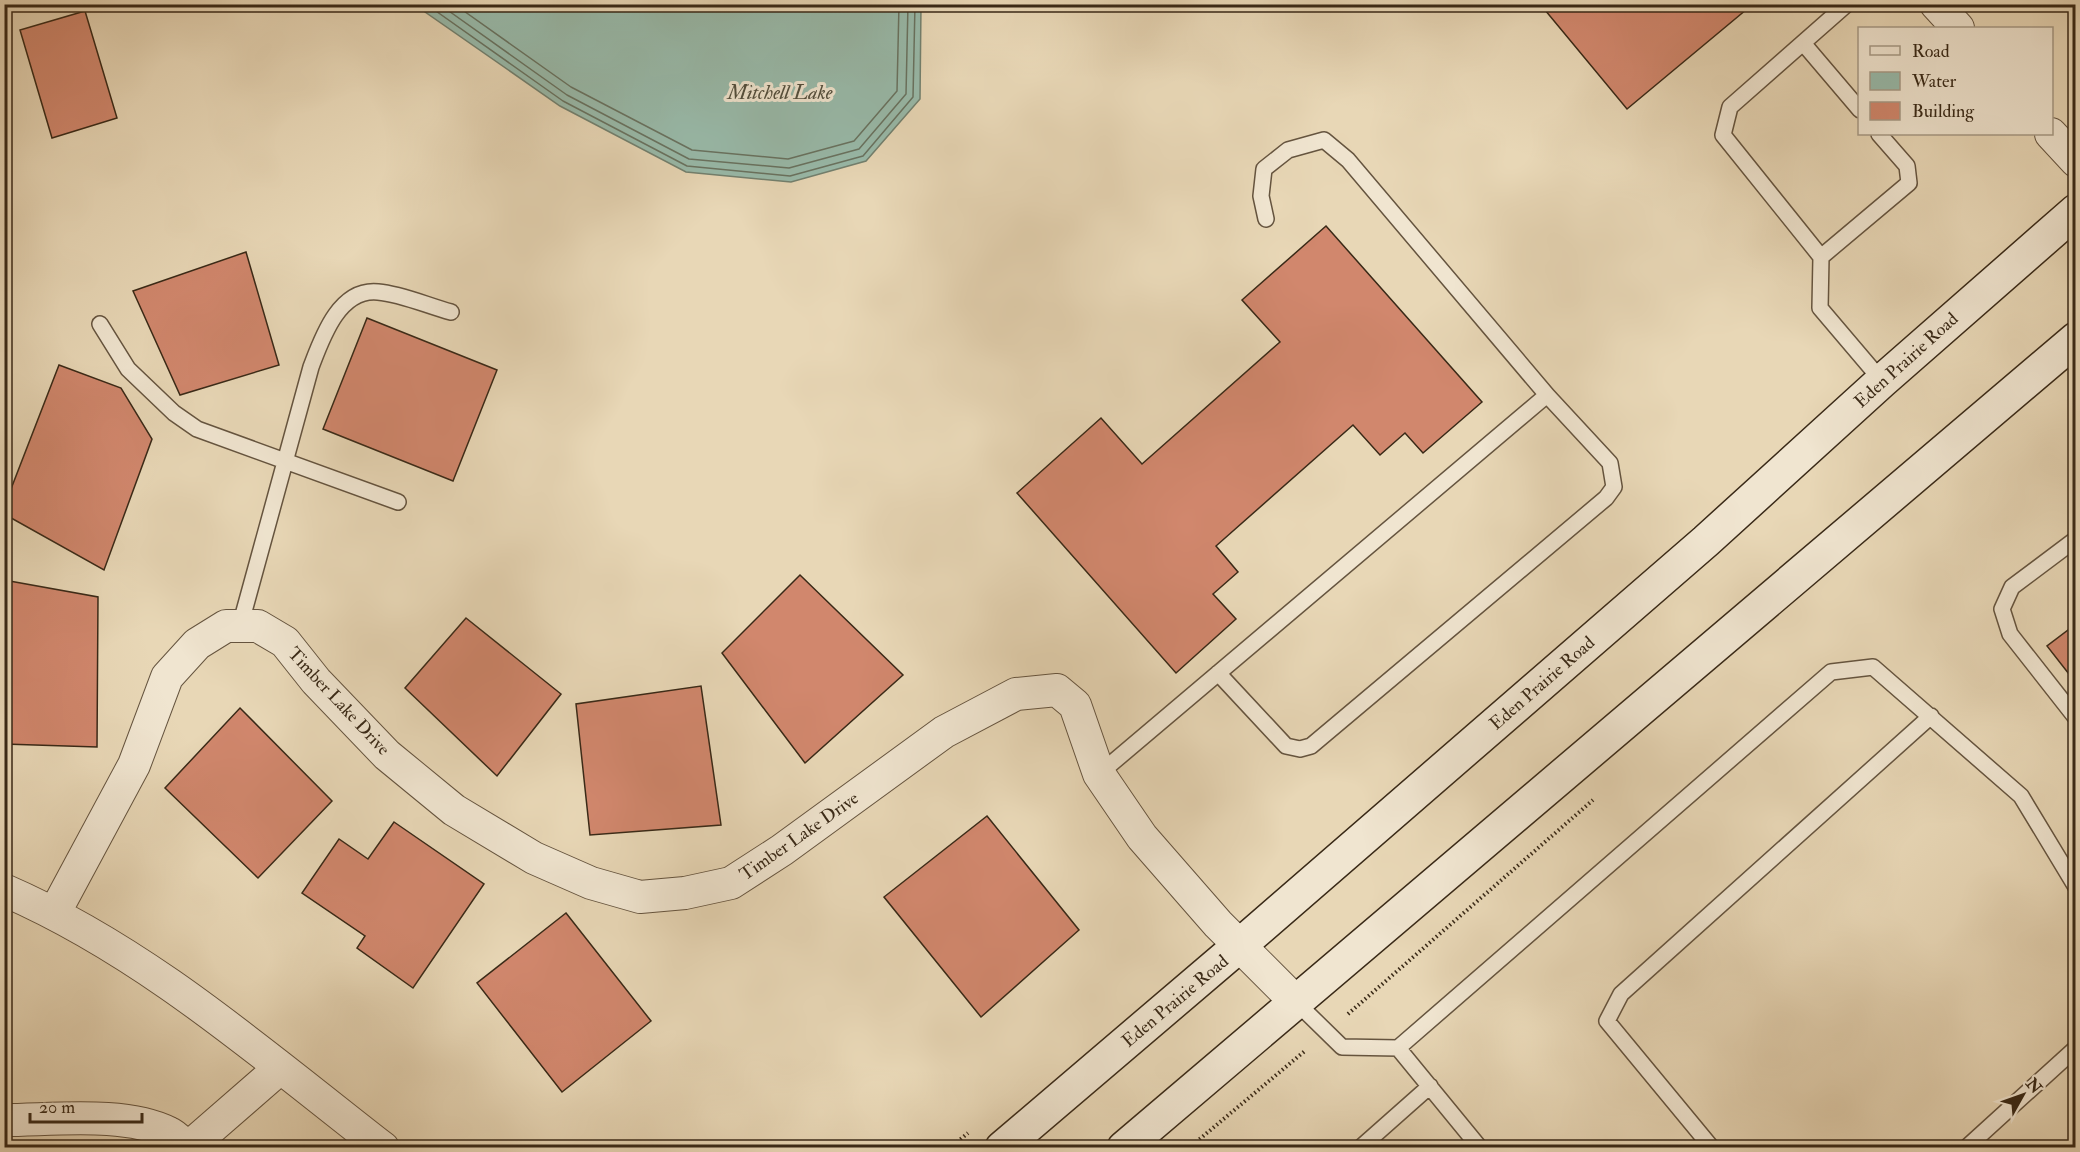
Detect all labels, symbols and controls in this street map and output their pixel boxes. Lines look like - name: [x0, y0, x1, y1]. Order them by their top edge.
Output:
- legend: [1858, 27, 2053, 135]
- text: Road: [1912, 40, 1950, 63]
- text: Water: [1911, 70, 1956, 93]
- water label: Mitchell Lake: [727, 80, 833, 105]
- text: Building: [1912, 100, 1975, 123]
- street label: Eden Prairie Road: [1850, 308, 1963, 413]
- street label: Eden Prairie Road: [1485, 631, 1600, 735]
- street label: Timber Lake Drive: [282, 642, 395, 761]
- street label: Timber Lake Drive: [735, 787, 864, 886]
- street label: Eden Prairie Road: [1117, 950, 1233, 1053]
- north arrow: [1993, 1065, 2053, 1125]
- text: N: [2021, 1073, 2046, 1098]
- scale bar: [30, 1086, 142, 1124]
- text: 20 m: [39, 1096, 75, 1119]

